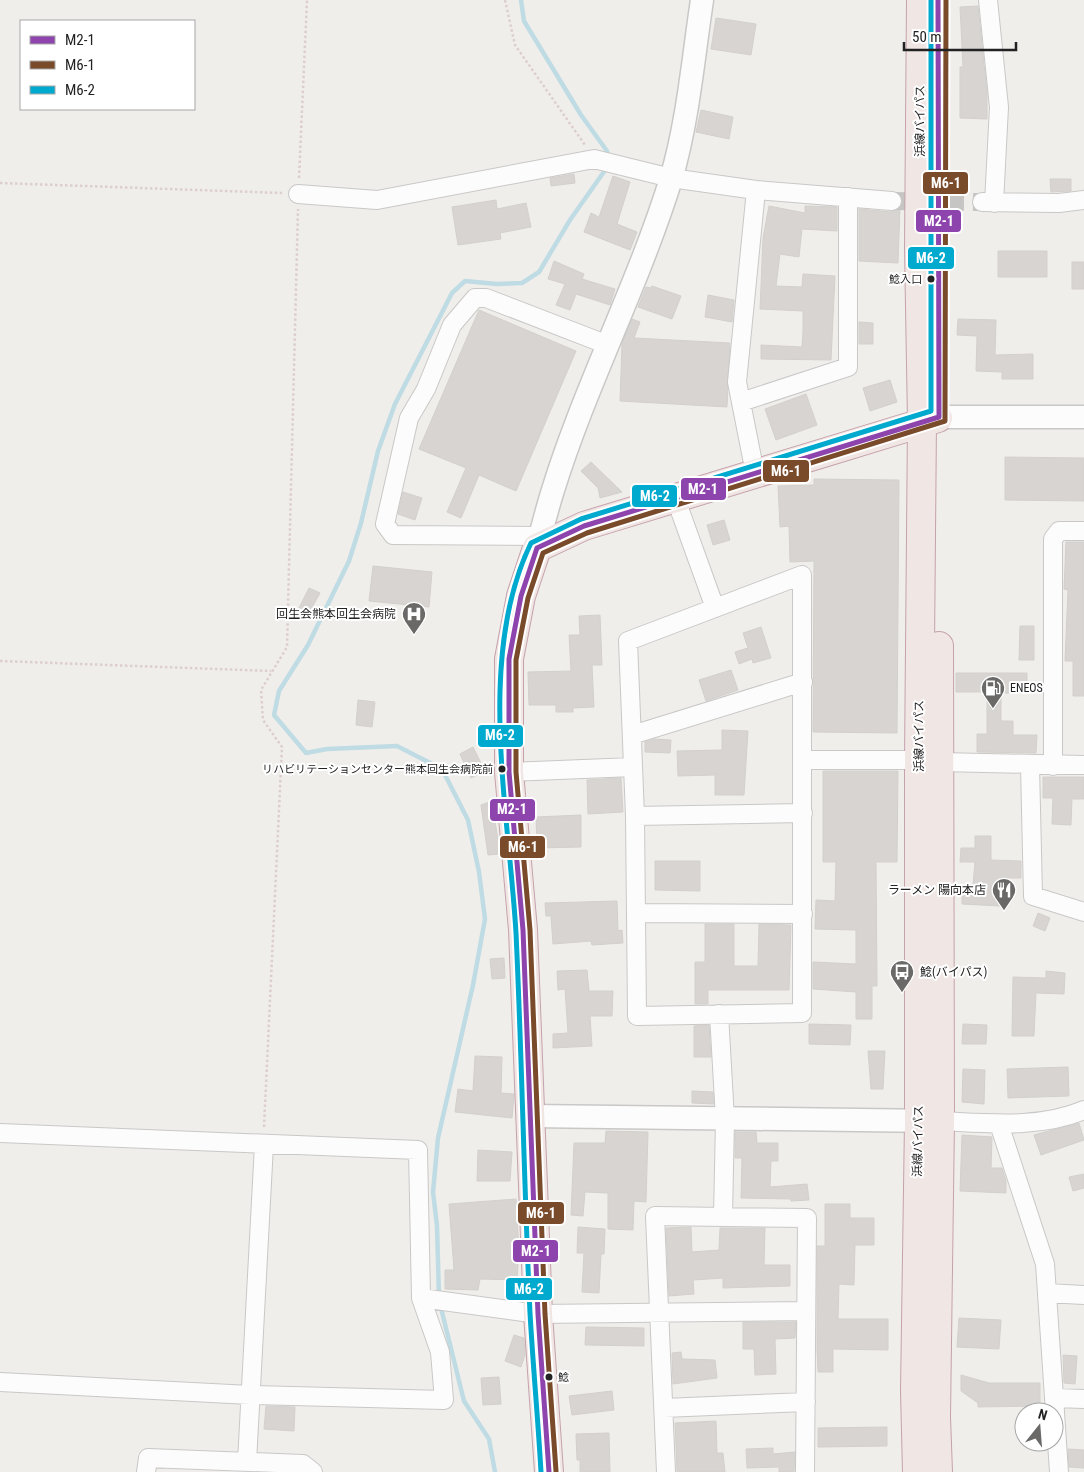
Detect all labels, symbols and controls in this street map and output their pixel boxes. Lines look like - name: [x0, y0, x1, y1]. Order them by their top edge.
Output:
- legend: [20, 20, 195, 110]
- scale bar: [904, 20, 1016, 52]
- text: 50 m: [912, 28, 942, 46]
- text: M2-1: [65, 31, 95, 49]
- text: M6-1: [65, 56, 95, 74]
- text: M6-2: [65, 81, 95, 99]
- street label: 浜線バイパス: [913, 85, 927, 157]
- line badge: M6-1: [922, 171, 969, 195]
- text: M6-1: [931, 175, 961, 191]
- line badge: M2-1: [915, 209, 962, 233]
- text: M2-1: [924, 213, 954, 229]
- line badge: M6-2: [907, 246, 955, 270]
- text: M6-2: [916, 250, 946, 266]
- place label: 鯰入口: [889, 273, 922, 286]
- marker: 鯰入口: [926, 274, 936, 284]
- line badge: M6-1: [762, 459, 810, 483]
- text: M6-1: [771, 463, 801, 479]
- line badge: M2-1: [680, 477, 727, 501]
- text: M2-1: [688, 481, 718, 497]
- line badge: M6-2: [631, 484, 678, 508]
- text: M6-2: [640, 488, 670, 504]
- hospital icon: 回生会熊本回生会病院: [401, 601, 427, 635]
- place label: 回生会熊本回生会病院: [276, 607, 396, 621]
- fuel station icon: ENEOS: [980, 675, 1006, 709]
- place label: ENEOS: [1010, 681, 1043, 695]
- street label: 浜線バイパス: [912, 700, 926, 772]
- line badge: M6-2: [477, 724, 524, 748]
- text: M6-2: [485, 727, 515, 743]
- place label: リハビリテーションセンター熊本回生会病院前: [262, 763, 493, 776]
- marker: リハビリテーションセンター熊本回生会病院前: [497, 764, 507, 774]
- line badge: M2-1: [489, 798, 536, 822]
- text: M2-1: [497, 801, 527, 817]
- line badge: M6-1: [499, 835, 546, 859]
- text: M6-1: [508, 839, 538, 855]
- restaurant icon: ラーメン 陽向本店: [991, 877, 1017, 911]
- place label: ラーメン 陽向本店: [888, 883, 986, 897]
- bus stop icon: 鯰(バイパス): [889, 959, 915, 993]
- place label: 鯰(バイパス): [920, 965, 987, 979]
- street label: 浜線バイパス: [910, 1105, 926, 1177]
- line badge: M6-1: [517, 1201, 565, 1225]
- text: M6-1: [526, 1205, 556, 1221]
- line badge: M2-1: [512, 1239, 559, 1263]
- text: M2-1: [521, 1243, 551, 1259]
- line badge: M6-2: [505, 1277, 553, 1301]
- text: M6-2: [514, 1281, 544, 1297]
- place label: 鯰: [558, 1371, 569, 1384]
- marker: 鯰: [544, 1372, 554, 1382]
- north arrow: [1014, 1402, 1064, 1452]
- text: N: [1036, 1406, 1049, 1423]

